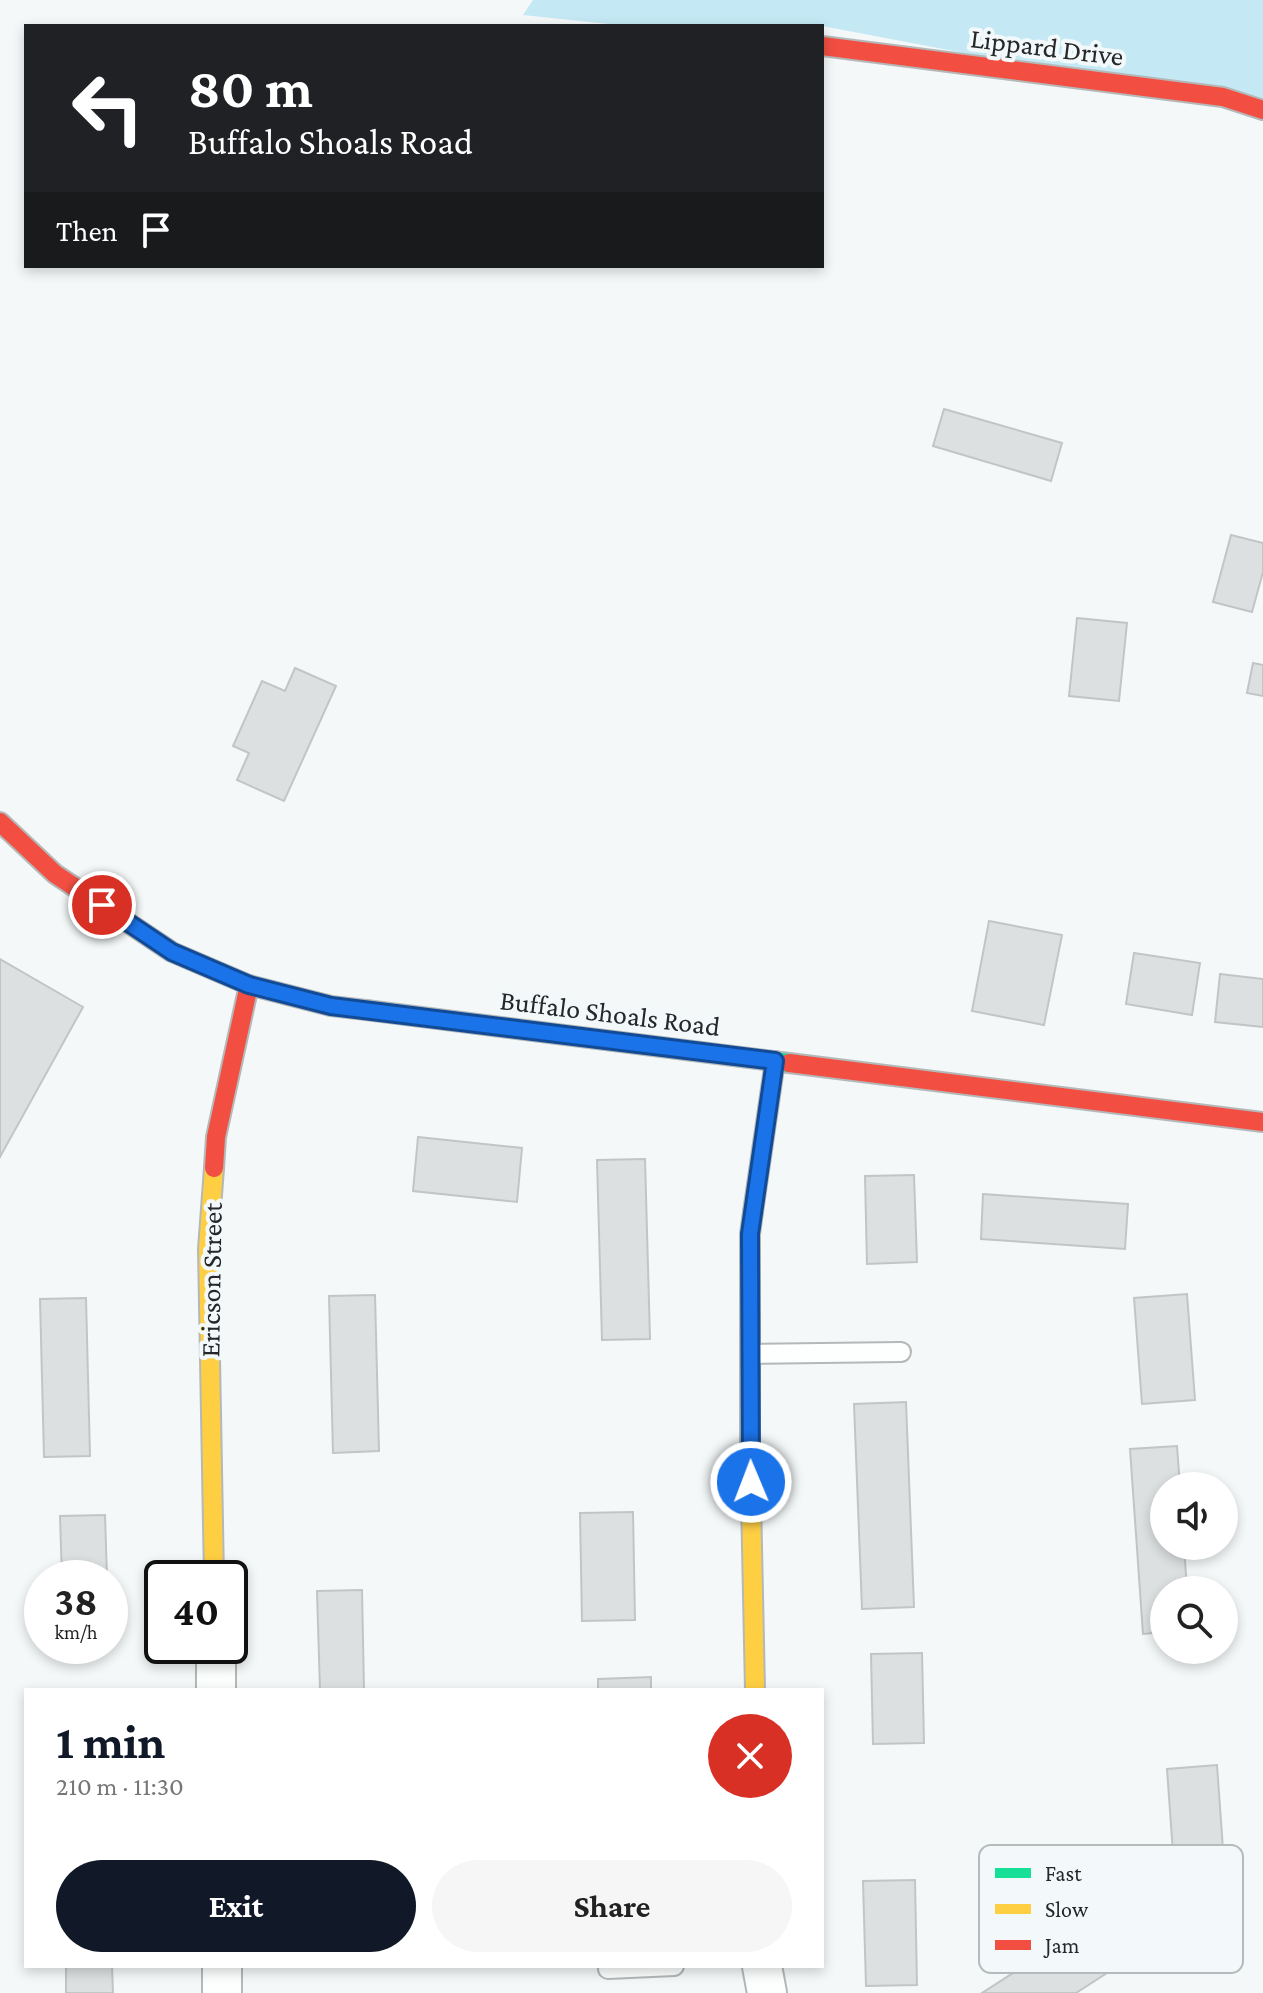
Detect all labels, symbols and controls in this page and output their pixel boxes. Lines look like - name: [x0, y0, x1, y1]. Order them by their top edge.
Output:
- street label: Lippard Drive: [969, 22, 1125, 72]
- icon: left: [56, 56, 160, 160]
- text: 80 m: [188, 57, 313, 119]
- text: Buffalo Shoals Road: [188, 122, 473, 162]
- icon: arrive: [134, 208, 178, 252]
- text: Then: [56, 214, 118, 247]
- pin: [68, 871, 136, 939]
- icon: arrive: [80, 883, 124, 927]
- street label: Buffalo Shoals Road: [498, 984, 722, 1042]
- street label: Ericson Street: [194, 1202, 228, 1358]
- position arrow: [709, 1440, 793, 1524]
- map controls: [1150, 1472, 1238, 1664]
- button: sound: [1150, 1472, 1238, 1560]
- speed limit sign: 40: [144, 1560, 248, 1664]
- button: search: [1150, 1576, 1238, 1664]
- text: 38: [55, 1579, 97, 1624]
- text: km/h: [54, 1621, 98, 1643]
- button: close: [708, 1714, 792, 1798]
- text: 1 min: [56, 1715, 165, 1768]
- text: 210 m · 11:30: [56, 1772, 184, 1801]
- legend: [979, 1845, 1243, 1973]
- button: Exit: [56, 1860, 416, 1952]
- button: Share: [432, 1860, 792, 1952]
- text: Fast: [1045, 1861, 1082, 1886]
- text: Slow: [1045, 1897, 1089, 1922]
- text: Jam: [1043, 1933, 1080, 1958]

